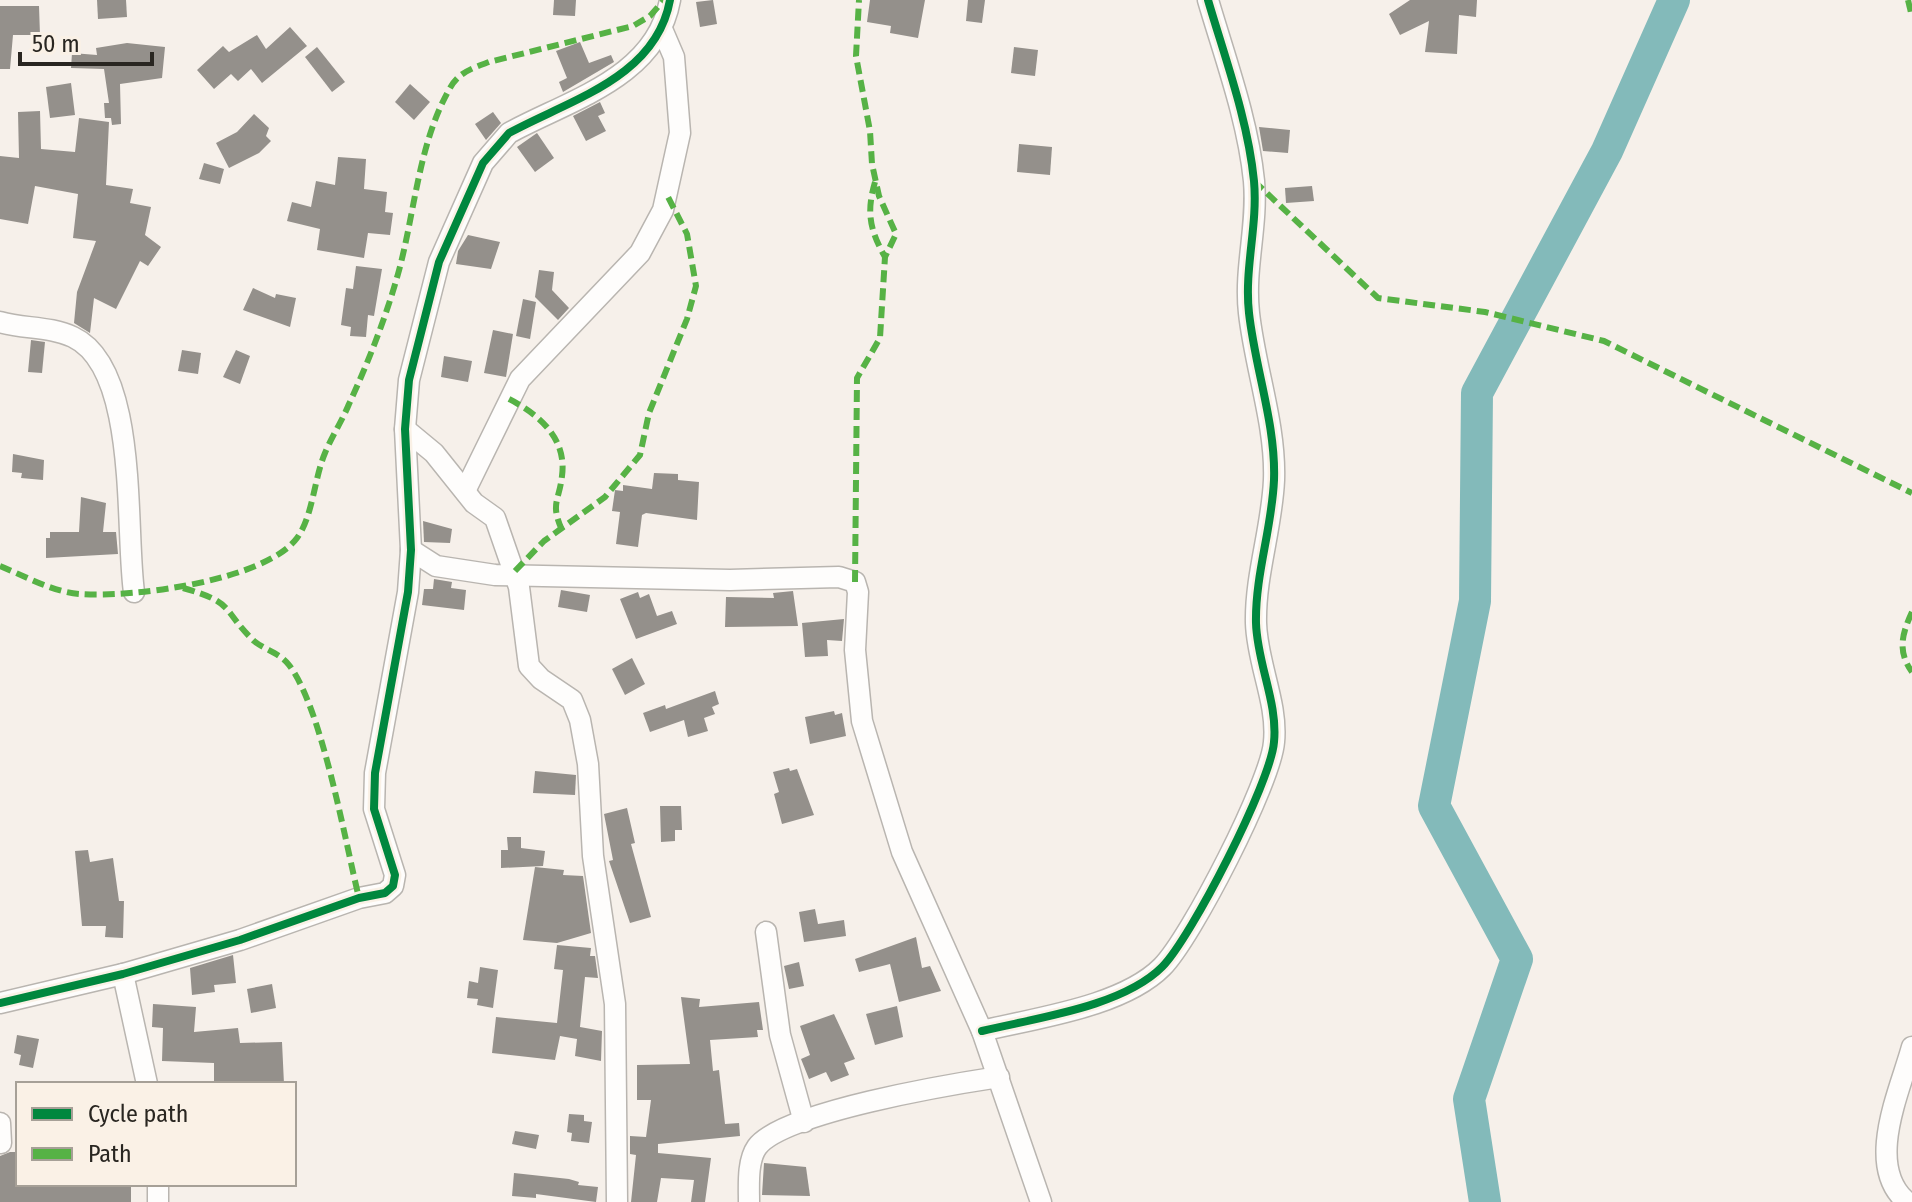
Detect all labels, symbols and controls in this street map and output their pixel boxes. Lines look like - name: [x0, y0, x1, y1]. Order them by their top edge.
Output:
- scale bar: [20, 16, 152, 66]
- text: 50 m: [32, 30, 80, 58]
- legend: [16, 1082, 296, 1186]
- text: Cycle path: [88, 1100, 188, 1128]
- text: Path: [88, 1140, 132, 1168]

